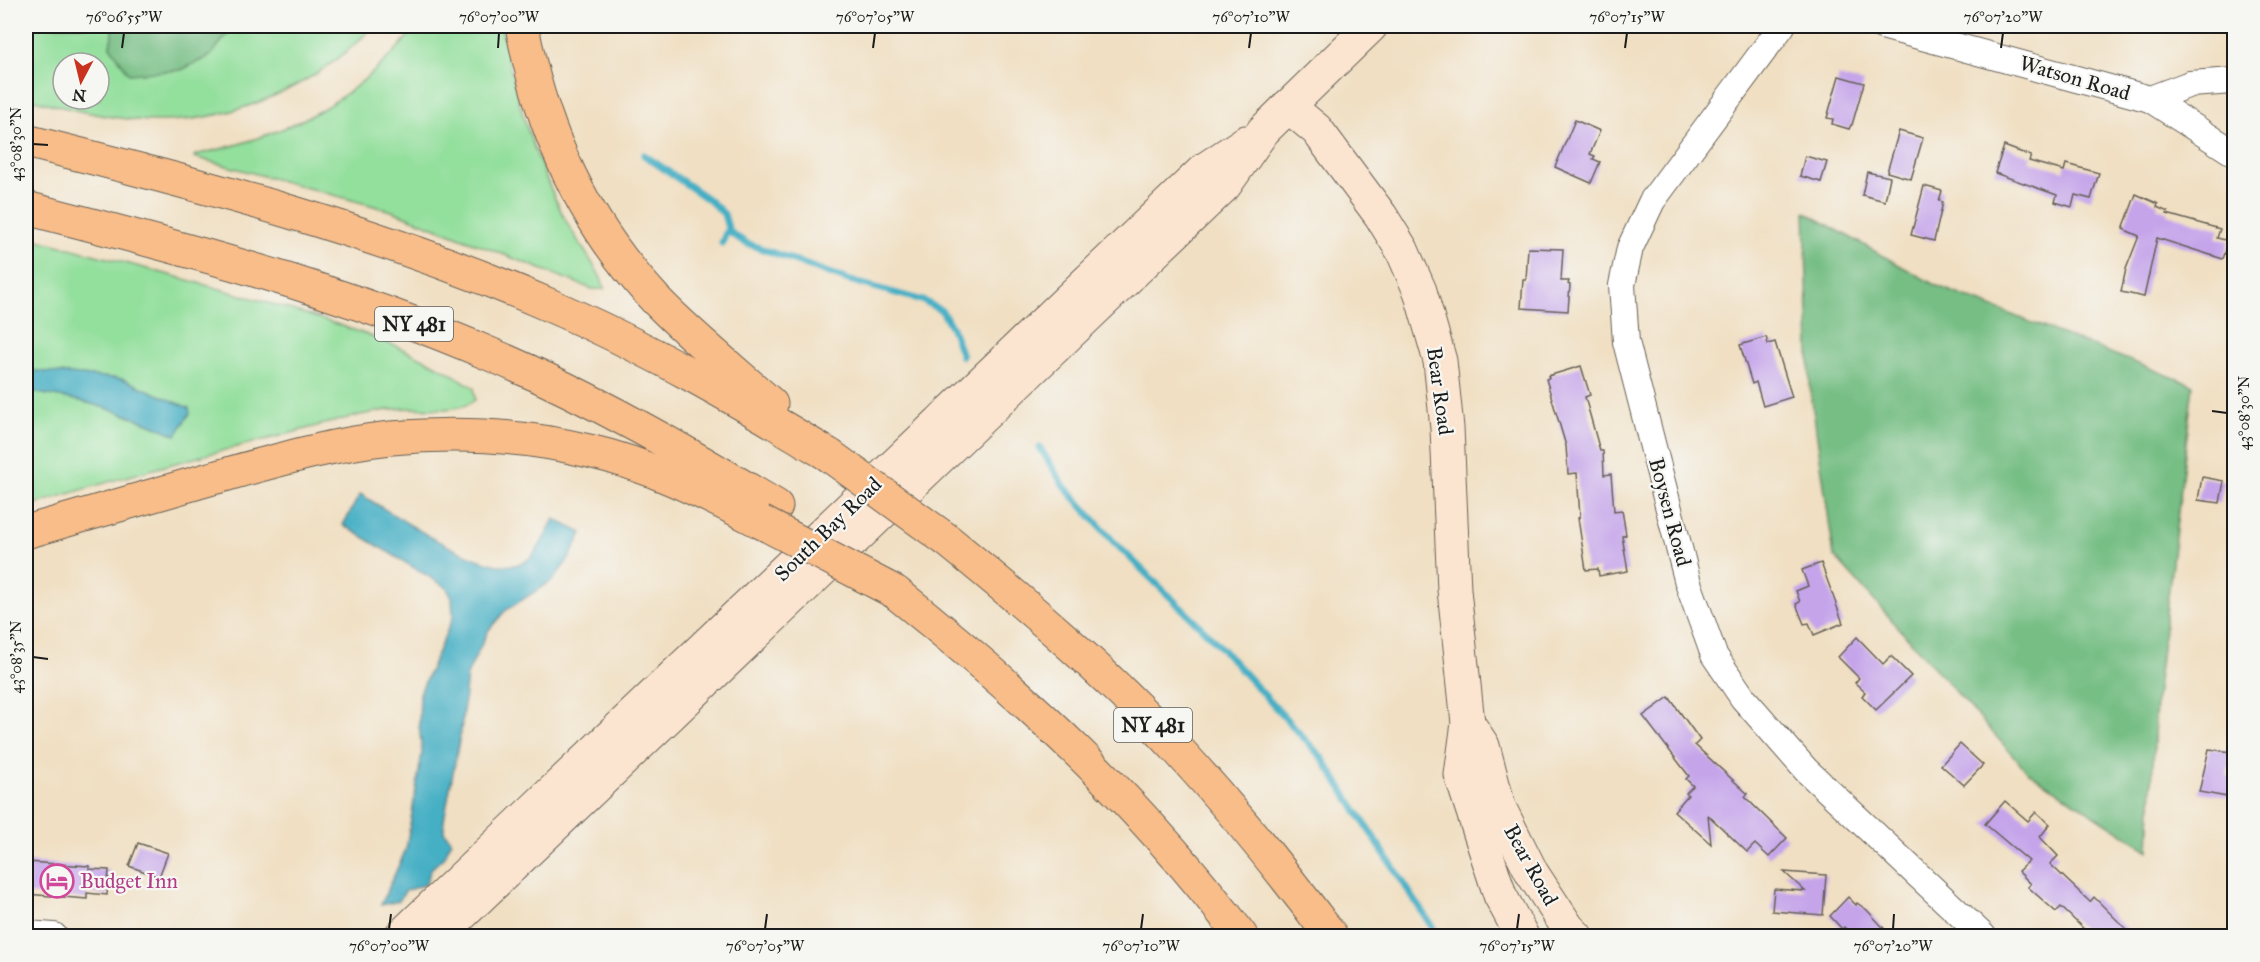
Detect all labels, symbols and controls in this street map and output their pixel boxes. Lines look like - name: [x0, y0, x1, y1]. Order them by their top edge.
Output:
- text: 76°06'55"W: [86, 8, 163, 26]
- text: 76°07'00"W: [459, 8, 540, 26]
- text: 76°07'05"W: [836, 8, 915, 26]
- text: 76°07'10"W: [1212, 8, 1290, 26]
- text: 76°07'15"W: [1589, 8, 1666, 26]
- text: 76°07'20"W: [1964, 8, 2043, 26]
- street label: Watson Road: [2016, 50, 2134, 106]
- north arrow: [51, 51, 111, 111]
- text: N: [71, 85, 87, 106]
- text: 43°08'30"N: [7, 106, 25, 181]
- road number: NY 481: [375, 307, 453, 341]
- street label: Bear Road: [1421, 345, 1459, 437]
- text: 43°08'30"N: [2235, 375, 2253, 450]
- street label: Boysen Road: [1643, 455, 1697, 570]
- street label: South Bay Road: [769, 471, 887, 587]
- text: 43°08'35"N: [7, 620, 25, 693]
- road number: NY 481: [1114, 708, 1192, 742]
- street label: Bear Road: [1498, 820, 1564, 910]
- hotel icon: Budget Inn: [39, 863, 75, 899]
- place label: Budget Inn: [80, 868, 178, 894]
- text: 76°07'00"W: [349, 937, 430, 955]
- text: 76°07'05"W: [726, 937, 805, 955]
- text: 76°07'10"W: [1102, 937, 1180, 955]
- text: 76°07'15"W: [1479, 937, 1556, 955]
- text: 76°07'20"W: [1854, 937, 1933, 955]

